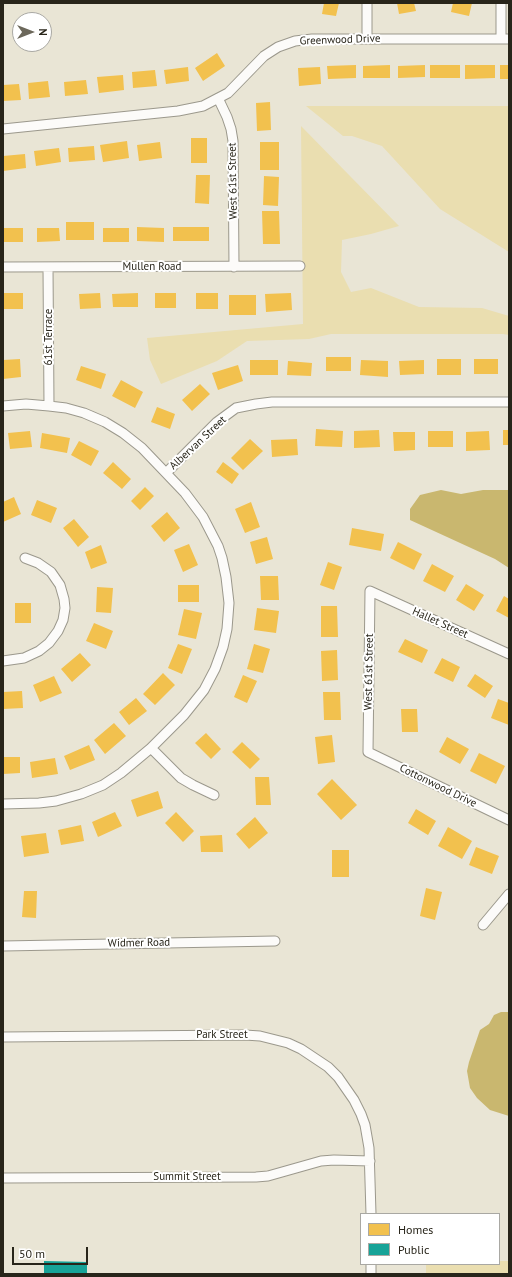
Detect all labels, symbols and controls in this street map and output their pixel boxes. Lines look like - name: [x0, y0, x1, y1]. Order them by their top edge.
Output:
- north arrow: [12, 12, 52, 52]
- text: N: [36, 28, 50, 36]
- street label: Greenwood Drive: [299, 32, 381, 48]
- street label: West 61st Street: [226, 142, 240, 220]
- street label: Mullen Road: [123, 260, 181, 274]
- street label: 61st Terrace: [42, 309, 56, 365]
- street label: Albervan Street: [167, 413, 229, 473]
- street label: Hallet Street: [410, 605, 470, 641]
- street label: West 61st Street: [362, 633, 376, 711]
- street label: Cottonwood Drive: [397, 762, 479, 810]
- street label: Widmer Road: [108, 936, 170, 950]
- street label: Park Street: [196, 1028, 248, 1042]
- street label: Summit Street: [153, 1170, 221, 1184]
- legend: [360, 1213, 500, 1265]
- text: Homes: [398, 1222, 433, 1237]
- scale bar: [14, 1239, 90, 1265]
- text: Public: [398, 1242, 429, 1257]
- text: 50 m: [19, 1246, 45, 1261]

